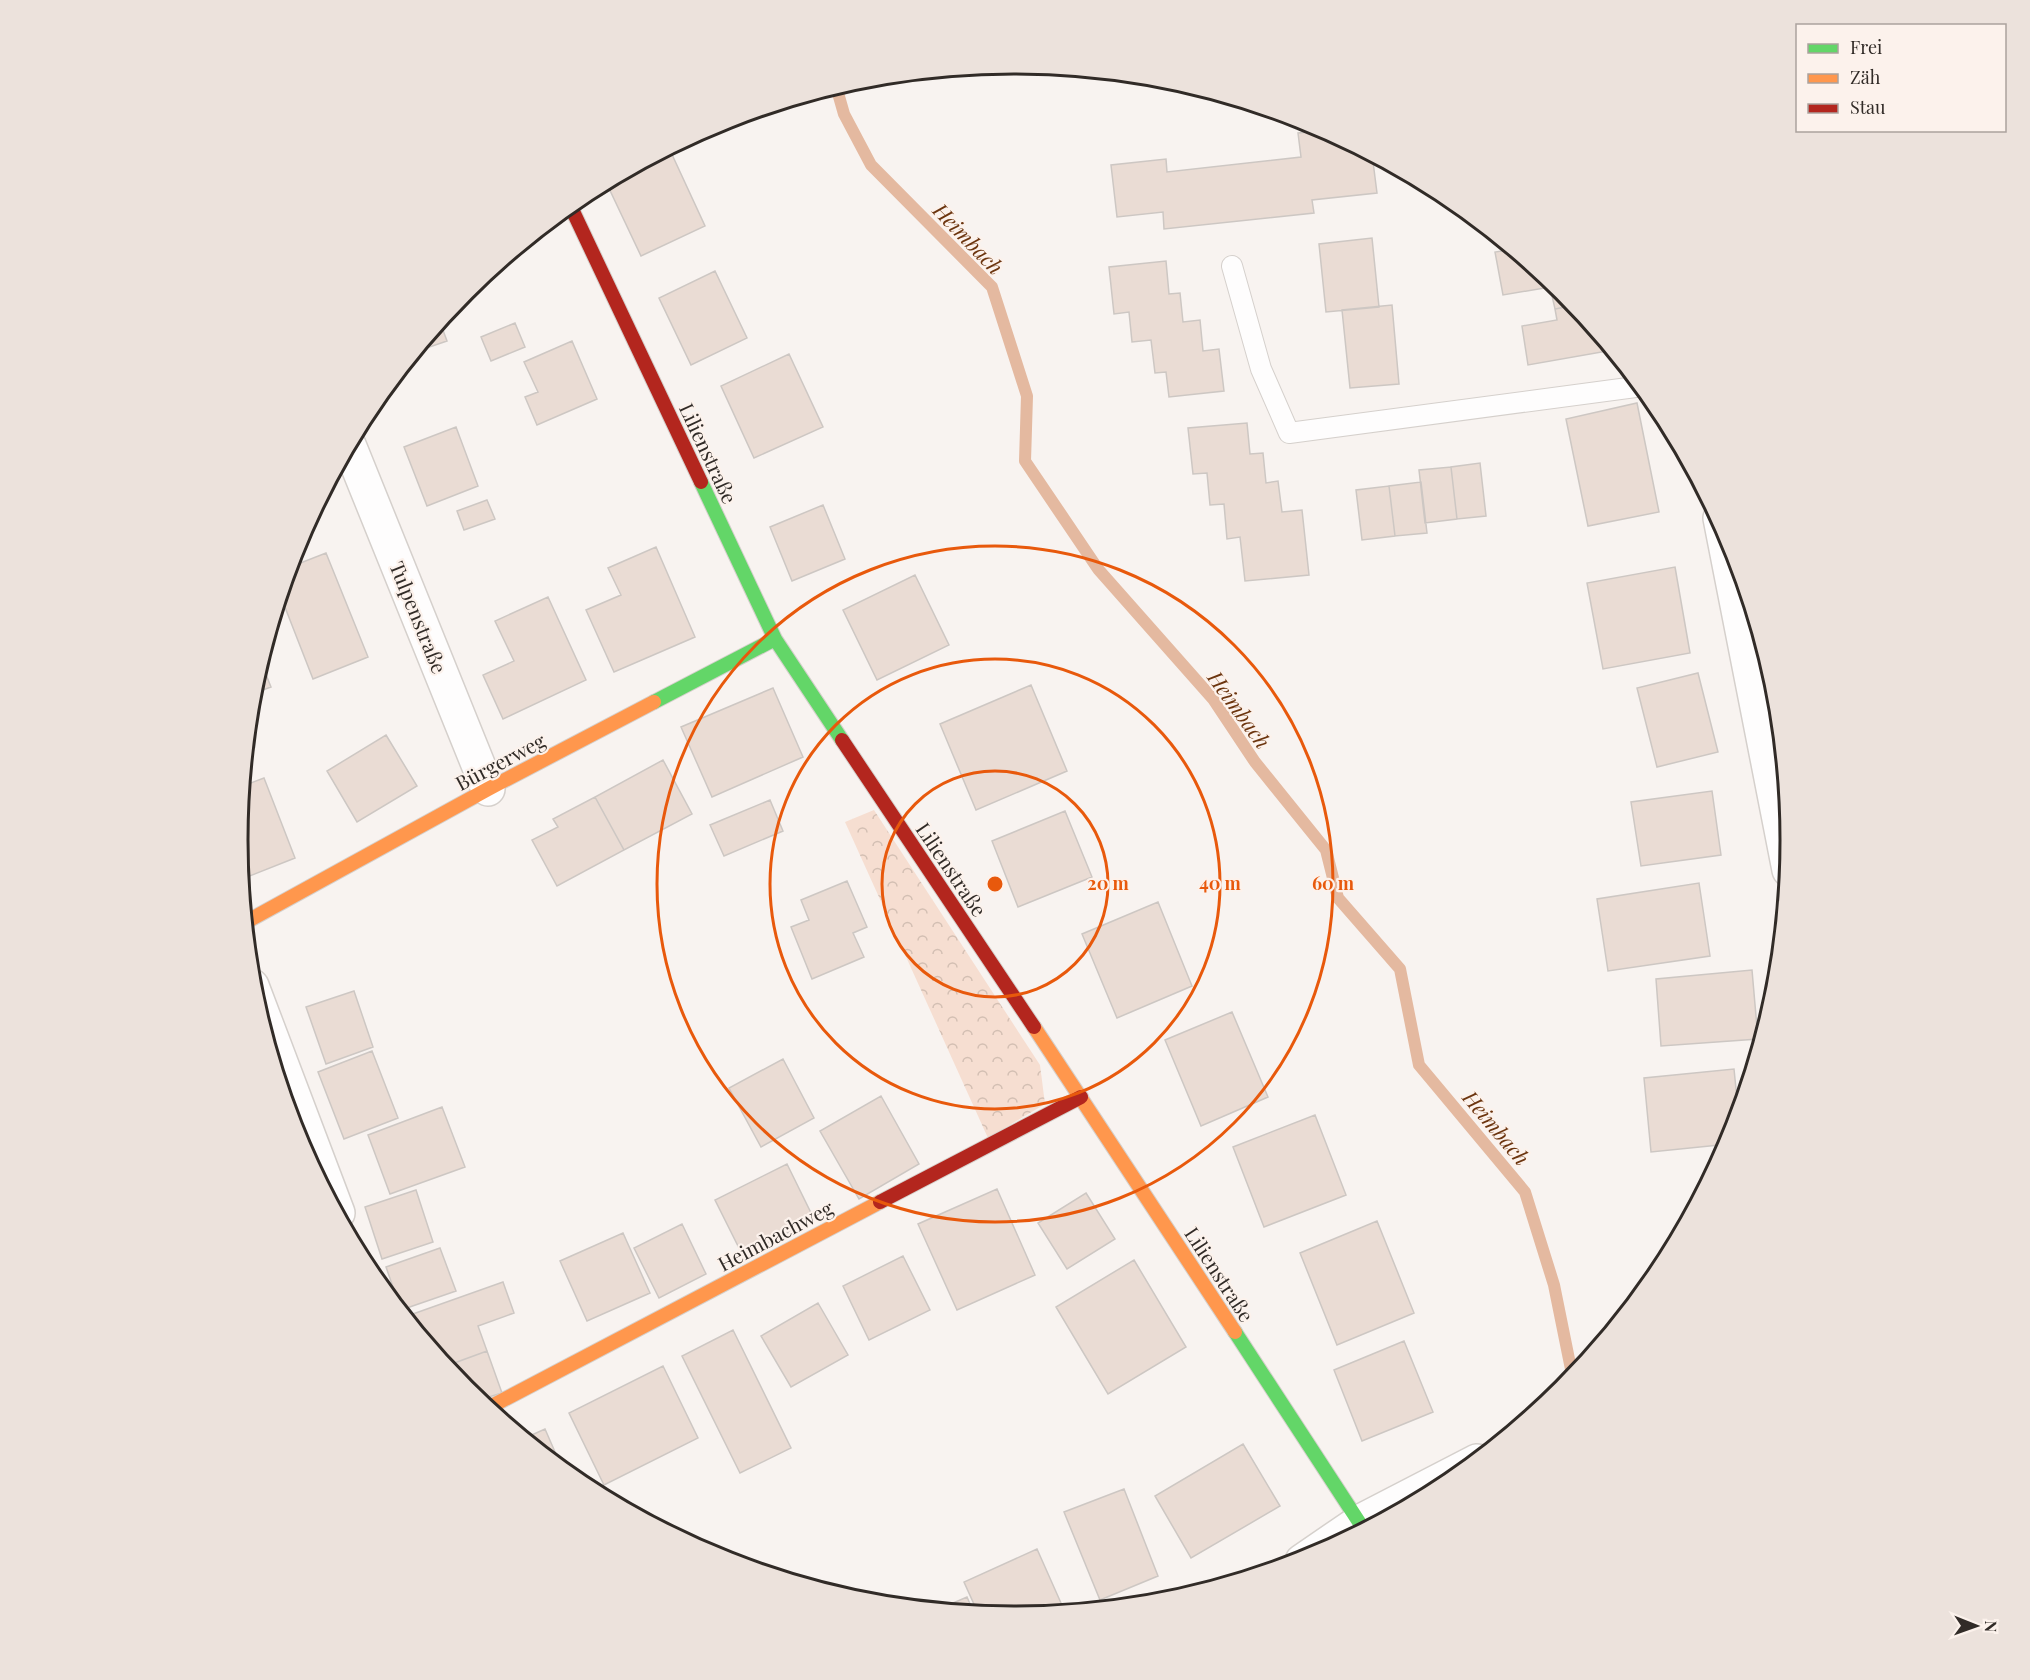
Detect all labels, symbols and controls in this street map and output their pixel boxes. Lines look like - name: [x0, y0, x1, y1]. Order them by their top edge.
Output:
- legend: [1796, 24, 2006, 132]
- text: Frei: [1850, 35, 1882, 59]
- text: Zäh: [1850, 65, 1881, 89]
- text: Stau: [1850, 95, 1886, 119]
- water label: Heimbach: [927, 195, 1010, 280]
- street label: Lilienstraße: [674, 398, 744, 508]
- street label: Tulpenstraße: [384, 557, 454, 677]
- water label: Heimbach: [1202, 664, 1278, 753]
- street label: Bürgerweg: [450, 726, 550, 796]
- street label: Lilienstraße: [911, 817, 993, 921]
- text: 20 m: [1087, 871, 1129, 895]
- text: 40 m: [1199, 871, 1242, 895]
- text: 60 m: [1312, 871, 1355, 895]
- centre of rings: [985, 874, 1005, 894]
- water label: Heimbach: [1457, 1083, 1537, 1170]
- street label: Heimbachweg: [713, 1193, 838, 1277]
- street label: Lilienstraße: [1179, 1221, 1261, 1327]
- north arrow: [1946, 1596, 2006, 1656]
- text: N: [1981, 1620, 2002, 1633]

